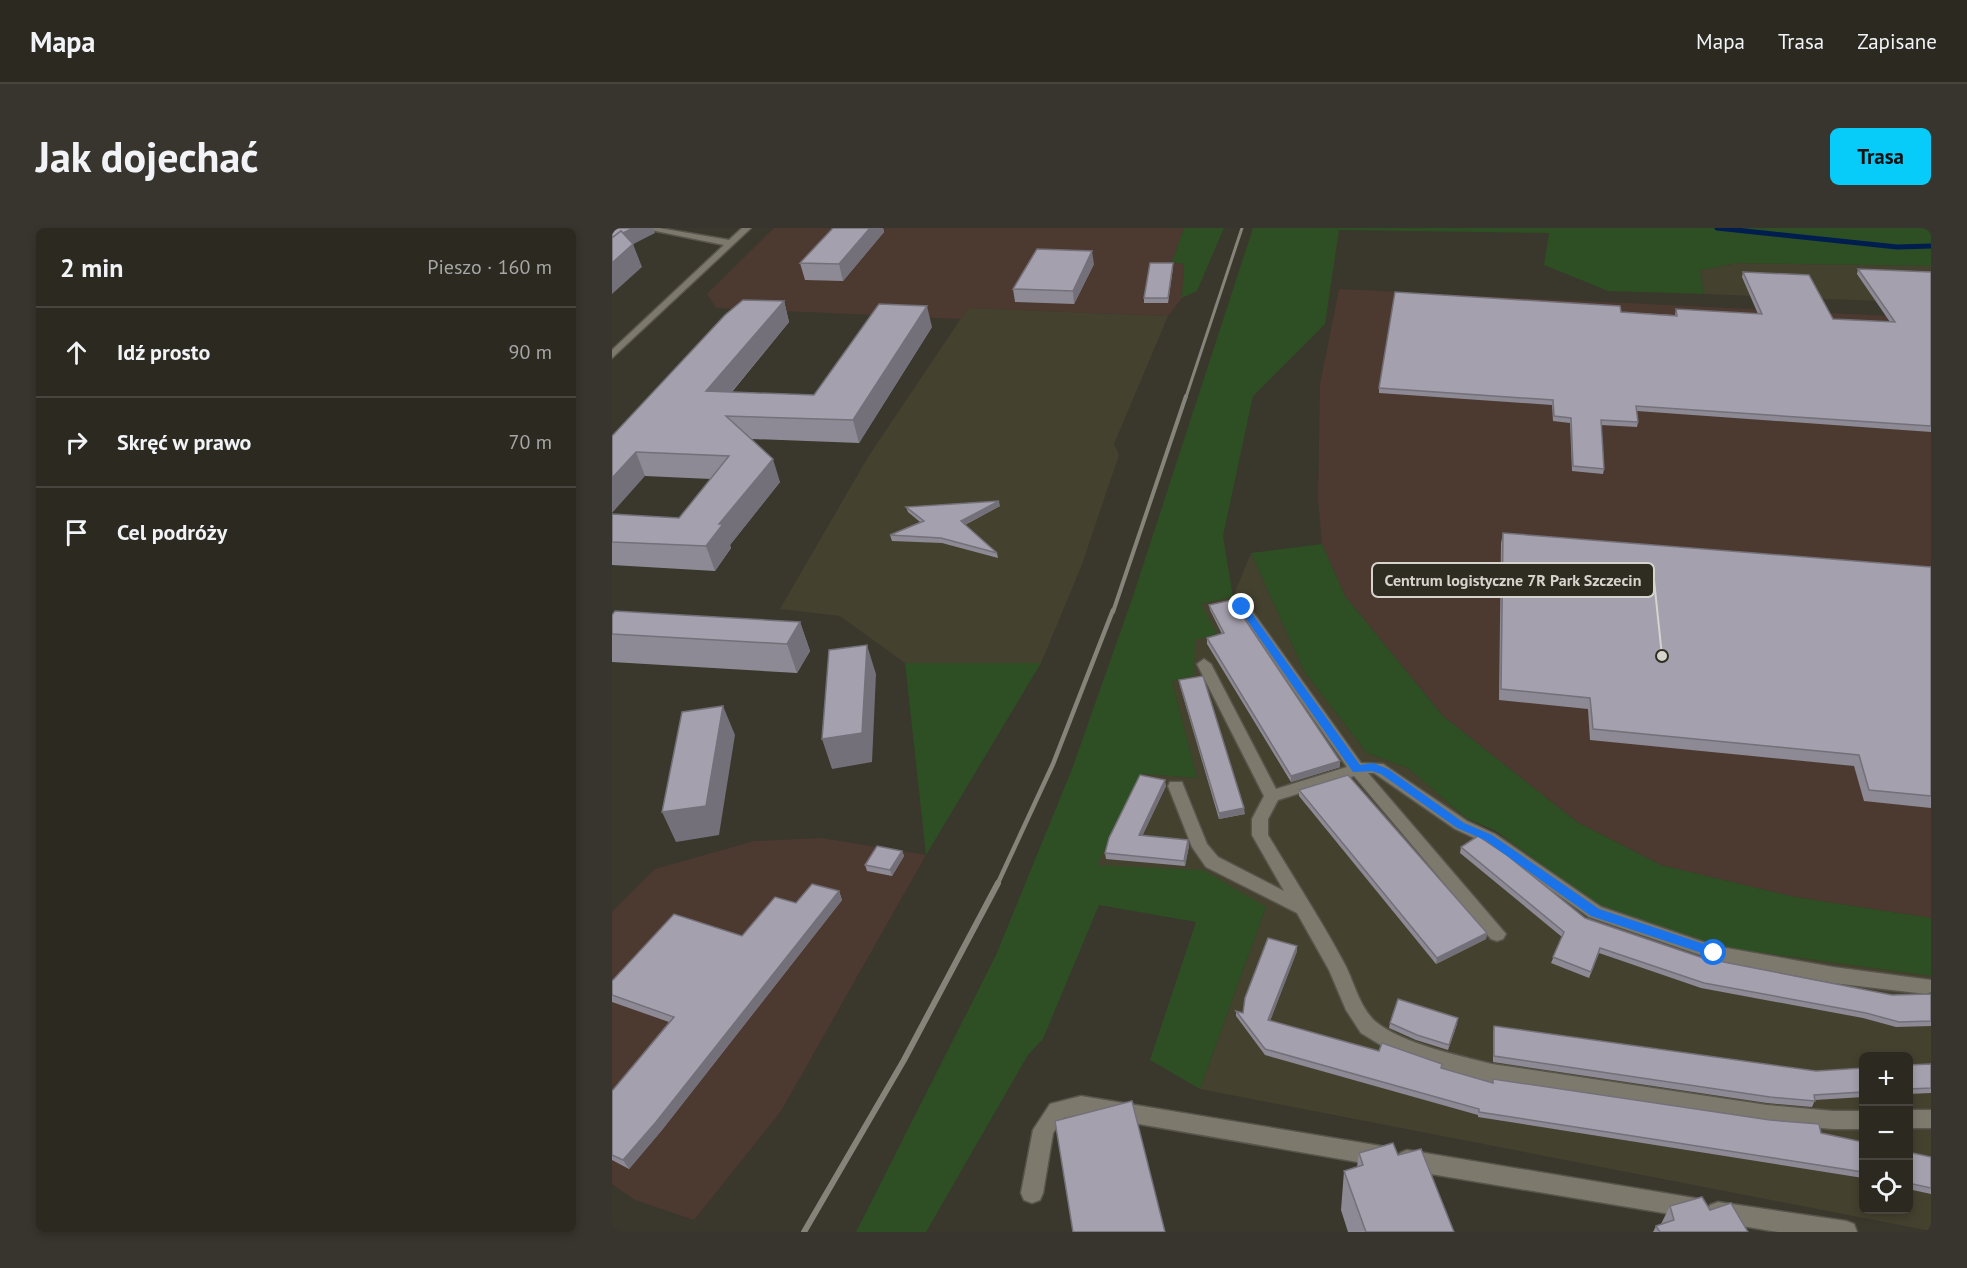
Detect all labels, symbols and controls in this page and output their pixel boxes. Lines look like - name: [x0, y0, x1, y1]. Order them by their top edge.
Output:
- text: Mapa: [30, 23, 95, 60]
- text: Mapa: [1696, 28, 1745, 55]
- text: Trasa: [1778, 28, 1824, 55]
- text: Zapisane: [1857, 28, 1937, 55]
- button: Trasa: [1830, 128, 1931, 185]
- text: Jak dojechać: [36, 129, 259, 184]
- text: 2 min: [60, 251, 123, 284]
- text: Pieszo · 160 m: [427, 254, 552, 280]
- icon: ahead: [60, 336, 93, 369]
- text: Idź prosto: [117, 338, 210, 366]
- text: 90 m: [509, 339, 552, 365]
- icon: right: [60, 426, 93, 459]
- text: Skręć w prawo: [117, 428, 251, 456]
- text: 70 m: [509, 429, 552, 455]
- icon: arrive: [60, 516, 93, 549]
- text: Cel podróży: [117, 518, 227, 546]
- callout: Centrum logistyczne 7R Park Szczecin: [1372, 563, 1654, 597]
- text: Centrum logistyczne 7R Park Szczecin: [1385, 570, 1641, 590]
- route end: [1228, 593, 1254, 619]
- route start: [1700, 939, 1726, 965]
- map controls: [1859, 1052, 1913, 1214]
- button: +: [1859, 1052, 1913, 1106]
- button: −: [1859, 1106, 1913, 1160]
- button: locate: [1859, 1160, 1913, 1214]

